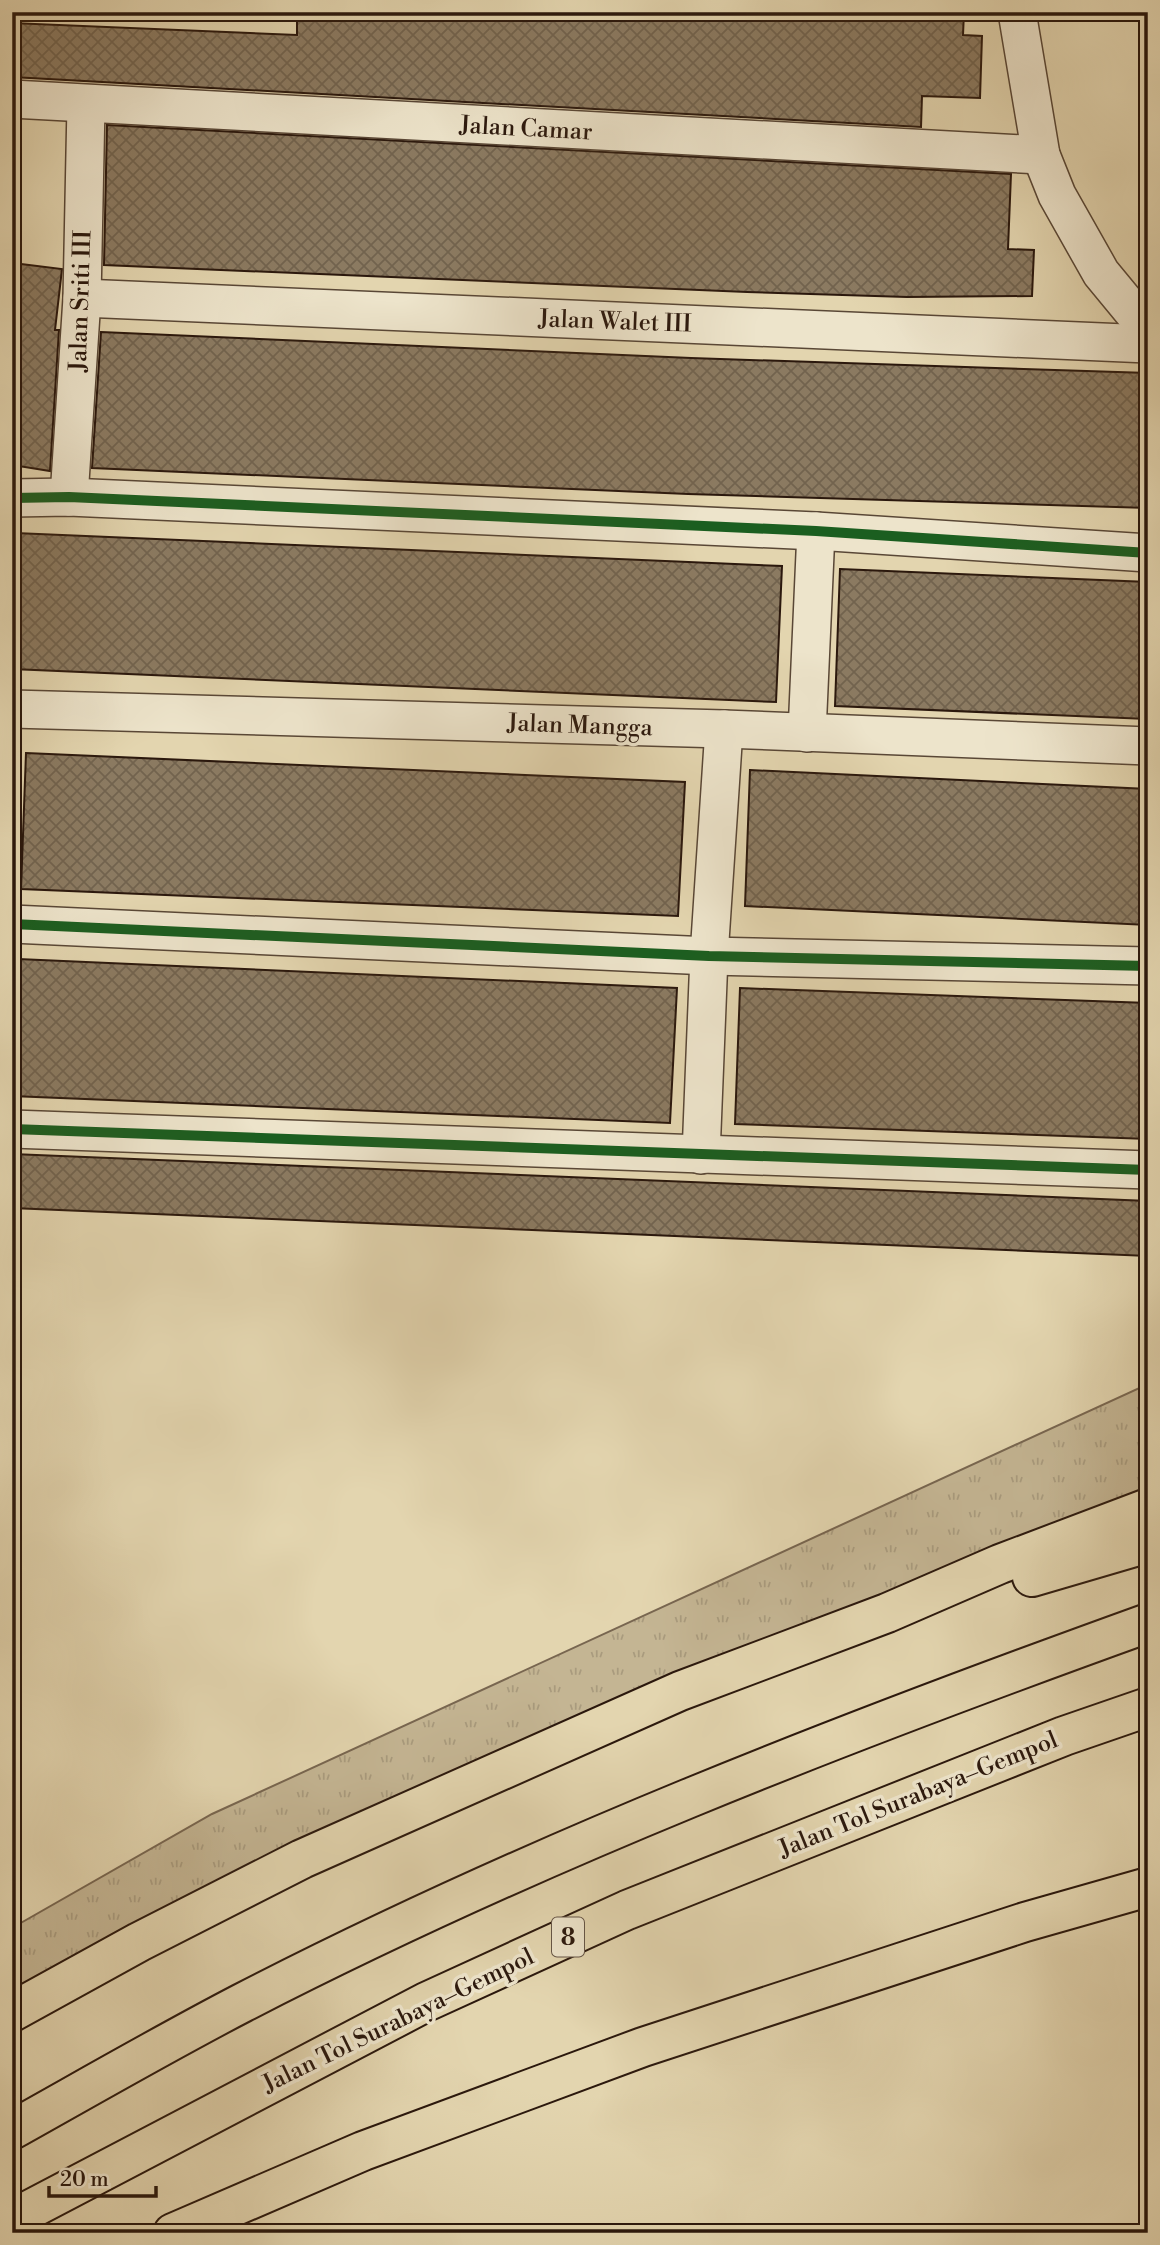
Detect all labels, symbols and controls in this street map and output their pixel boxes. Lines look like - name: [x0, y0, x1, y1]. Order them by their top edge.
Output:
- street label: Jalan Camar: [458, 110, 593, 147]
- street label: Jalan Sriti III: [64, 230, 98, 373]
- street label: Jalan Walet III: [537, 304, 692, 340]
- street label: Jalan Mangga: [506, 708, 654, 744]
- street label: Jalan Tol Surabaya–Gempol: [773, 1725, 1062, 1865]
- road number: 8: [552, 1918, 584, 1956]
- street label: Jalan Tol Surabaya–Gempol: [257, 1942, 539, 2100]
- scale bar: [49, 2154, 156, 2198]
- text: 20 m: [60, 2167, 109, 2193]

